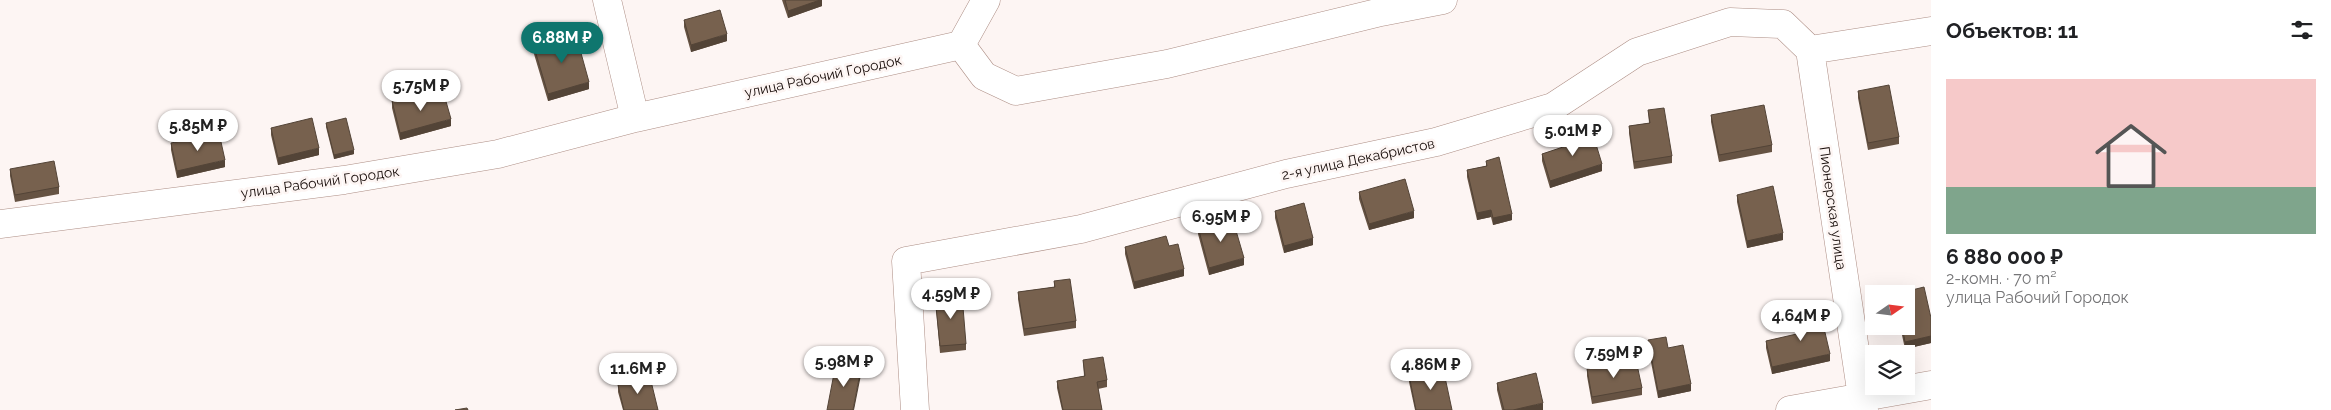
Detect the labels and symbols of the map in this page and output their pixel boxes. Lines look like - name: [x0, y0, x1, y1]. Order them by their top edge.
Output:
- pin: 6.88M ₽: [516, 22, 608, 64]
- street label: улица Рабочий Городок: [743, 52, 903, 100]
- pin: 5.75M ₽: [375, 70, 467, 112]
- pin: 5.85M ₽: [152, 110, 244, 152]
- pin: 5.01M ₽: [1527, 114, 1619, 157]
- street label: 2-я улица Декабристов: [1280, 135, 1436, 183]
- street label: Пионерская улица: [1816, 145, 1850, 271]
- street label: улица Рабочий Городок: [240, 163, 400, 201]
- pin: 6.95M ₽: [1175, 200, 1267, 243]
- pin: 4.59M ₽: [905, 278, 997, 320]
- north arrow: [1865, 285, 1915, 335]
- pin: 4.64M ₽: [1755, 300, 1847, 342]
- pin: 7.59M ₽: [1568, 336, 1660, 379]
- pin: 5.98M ₽: [798, 346, 890, 388]
- pin: 4.86M ₽: [1385, 348, 1477, 391]
- pin: 11.6M ₽: [592, 352, 684, 395]

